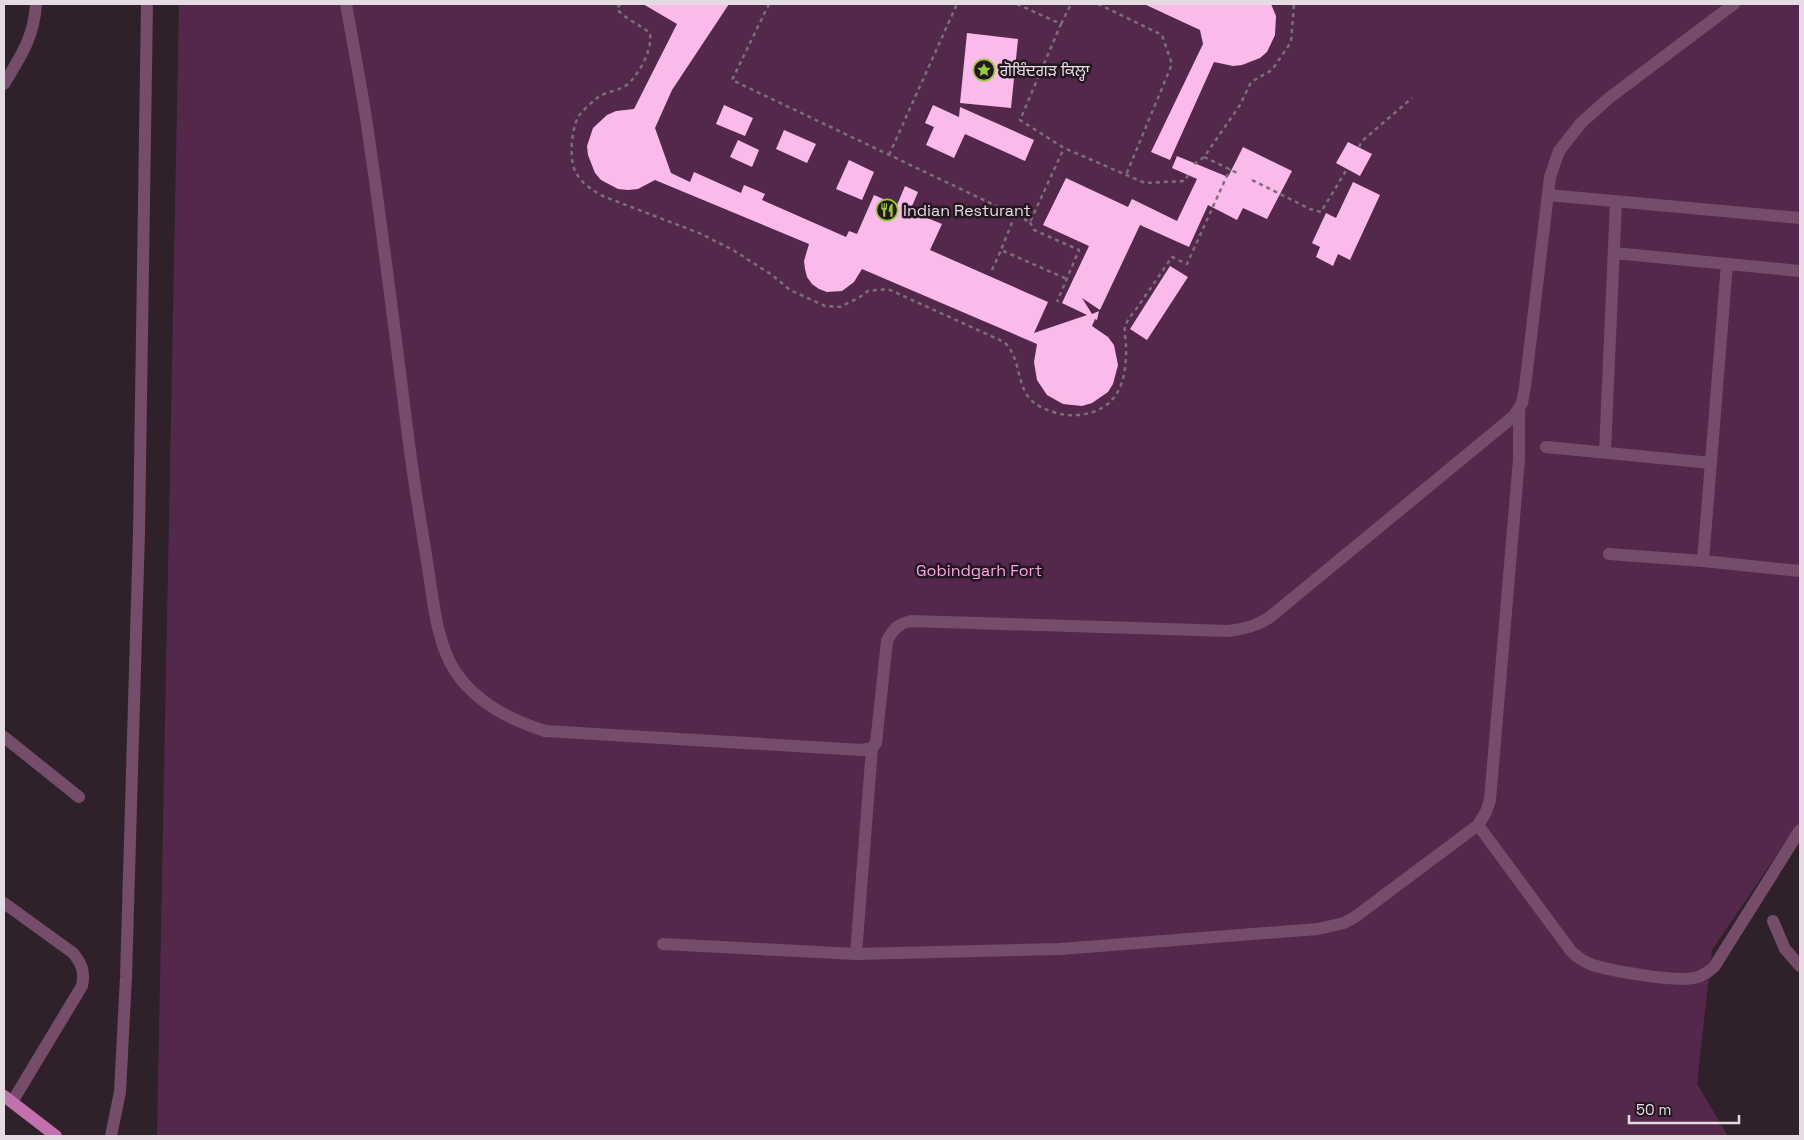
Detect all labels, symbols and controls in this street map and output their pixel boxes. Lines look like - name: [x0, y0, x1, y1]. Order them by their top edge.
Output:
- place icon: ਗੋਬਿੰਦਗੜ ਕਿਲ੍ਹਾ: [972, 58, 996, 82]
- place label: ਗੋਬਿੰਦਗੜ ਕਿਲ੍ਹਾ: [999, 60, 1090, 81]
- restaurant icon: Indian Resturant: [875, 198, 899, 222]
- place label: Indian Resturant: [903, 200, 1031, 221]
- park label: Gobindgarh Fort: [916, 560, 1042, 581]
- scale bar: [1629, 1092, 1739, 1124]
- text: 50 m: [1636, 1100, 1671, 1119]

